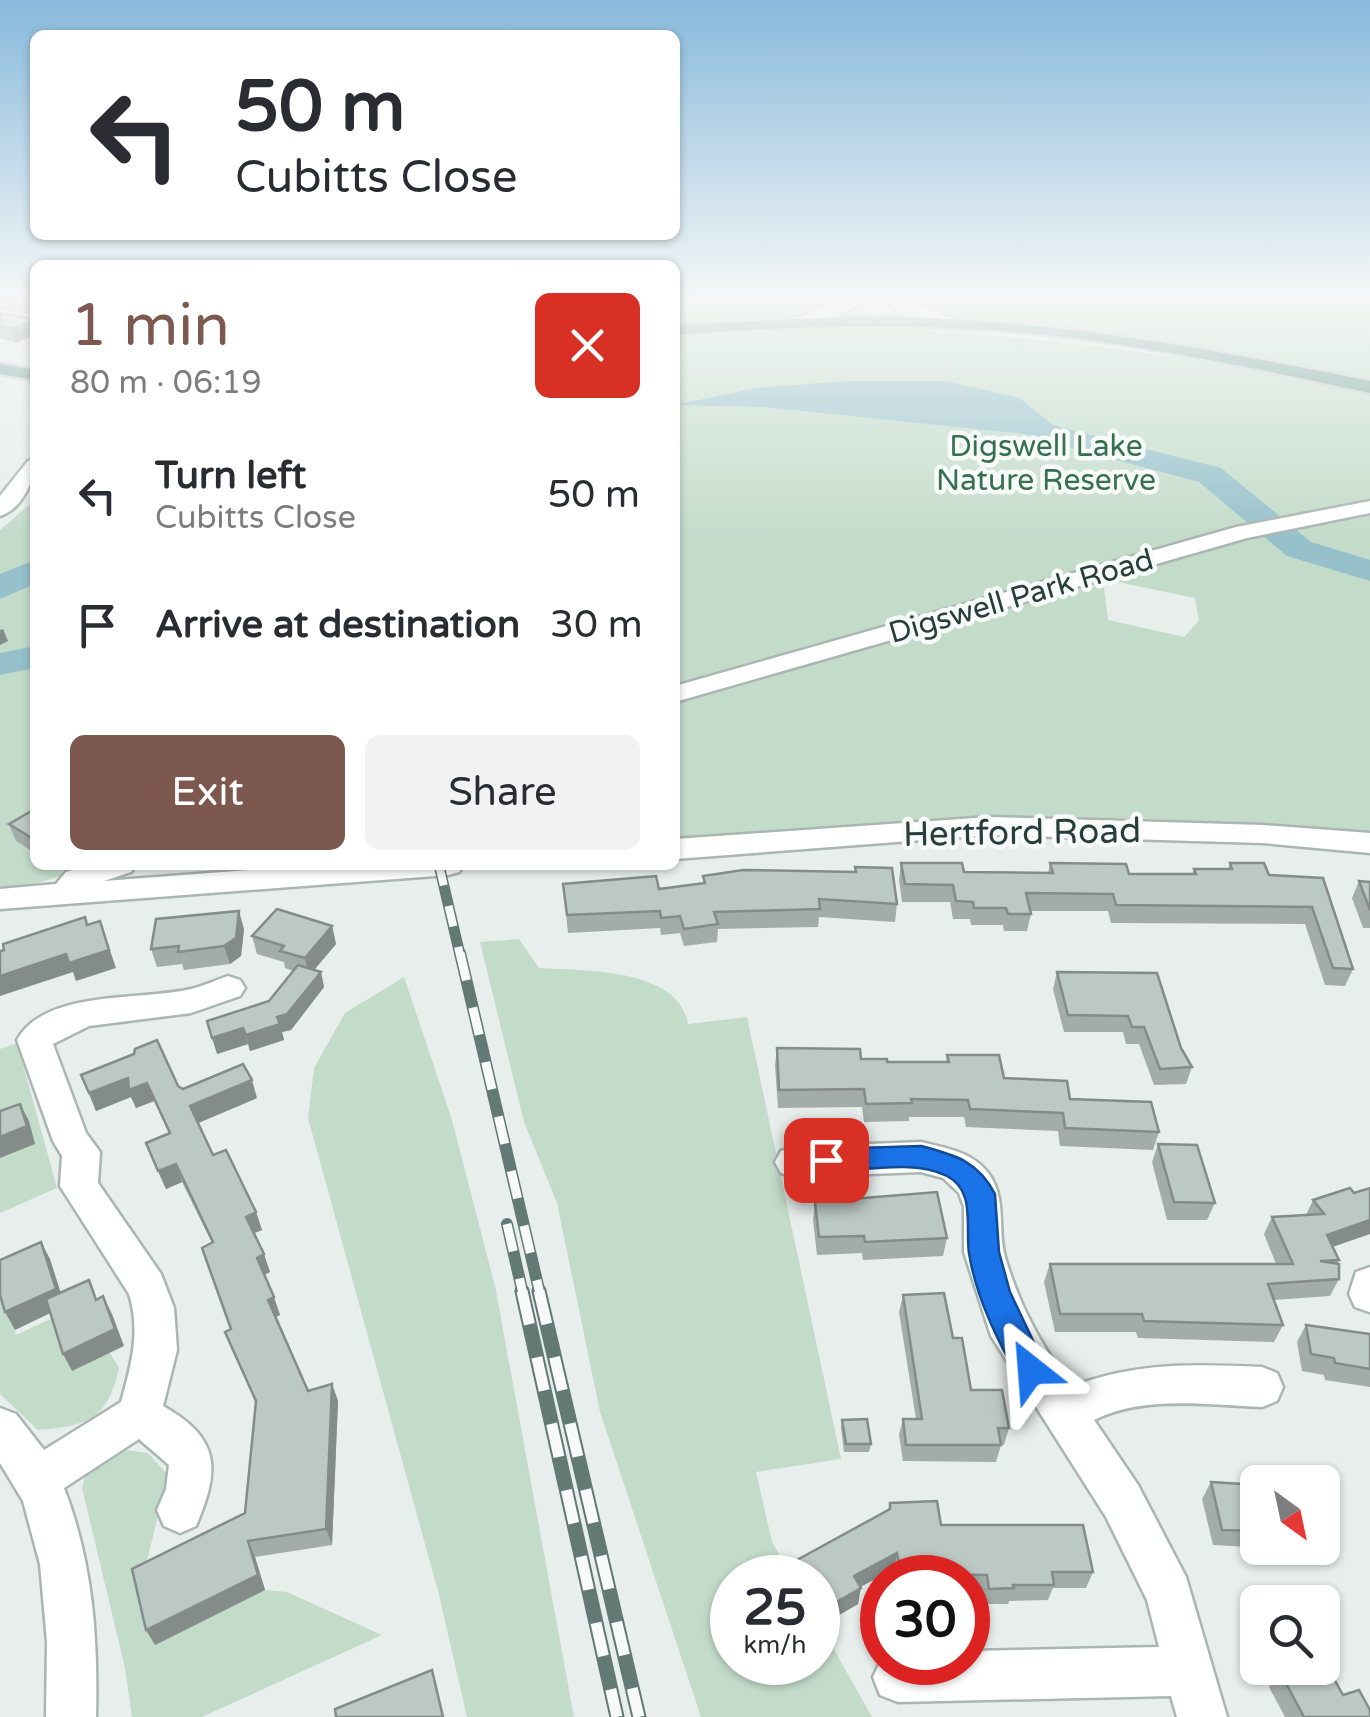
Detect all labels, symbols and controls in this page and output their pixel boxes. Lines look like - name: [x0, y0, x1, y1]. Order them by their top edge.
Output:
- text: 50 m: [235, 66, 405, 150]
- icon: left: [70, 70, 200, 200]
- text: Cubitts Close: [235, 151, 517, 205]
- text: 1 min: [70, 290, 230, 362]
- button: close: [535, 293, 640, 398]
- text: 80 m · 06:19: [70, 364, 262, 402]
- park label: Digswell Lake Nature Reserve: [936, 428, 1156, 499]
- text: Turn left: [155, 453, 306, 499]
- icon: left: [70, 468, 125, 523]
- text: 50 m: [548, 472, 640, 518]
- text: Cubitts Close: [155, 499, 356, 537]
- street label: Digswell Park Road: [885, 541, 1158, 652]
- icon: arrive: [70, 598, 125, 653]
- text: Arrive at destination: [155, 602, 520, 648]
- text: 30 m: [550, 602, 643, 648]
- button: Exit: [70, 735, 345, 850]
- button: Share: [365, 735, 640, 850]
- street label: Hertford Road: [903, 810, 1141, 856]
- pin: [784, 1118, 869, 1203]
- icon: arrive: [799, 1133, 854, 1188]
- position arrow: [979, 1318, 1083, 1422]
- north arrow: [1240, 1465, 1340, 1565]
- map controls: [1240, 1465, 1340, 1685]
- speed limit sign: 30: [860, 1555, 990, 1685]
- text: 25: [744, 1578, 806, 1638]
- button: search: [1240, 1585, 1340, 1685]
- text: km/h: [744, 1630, 806, 1660]

